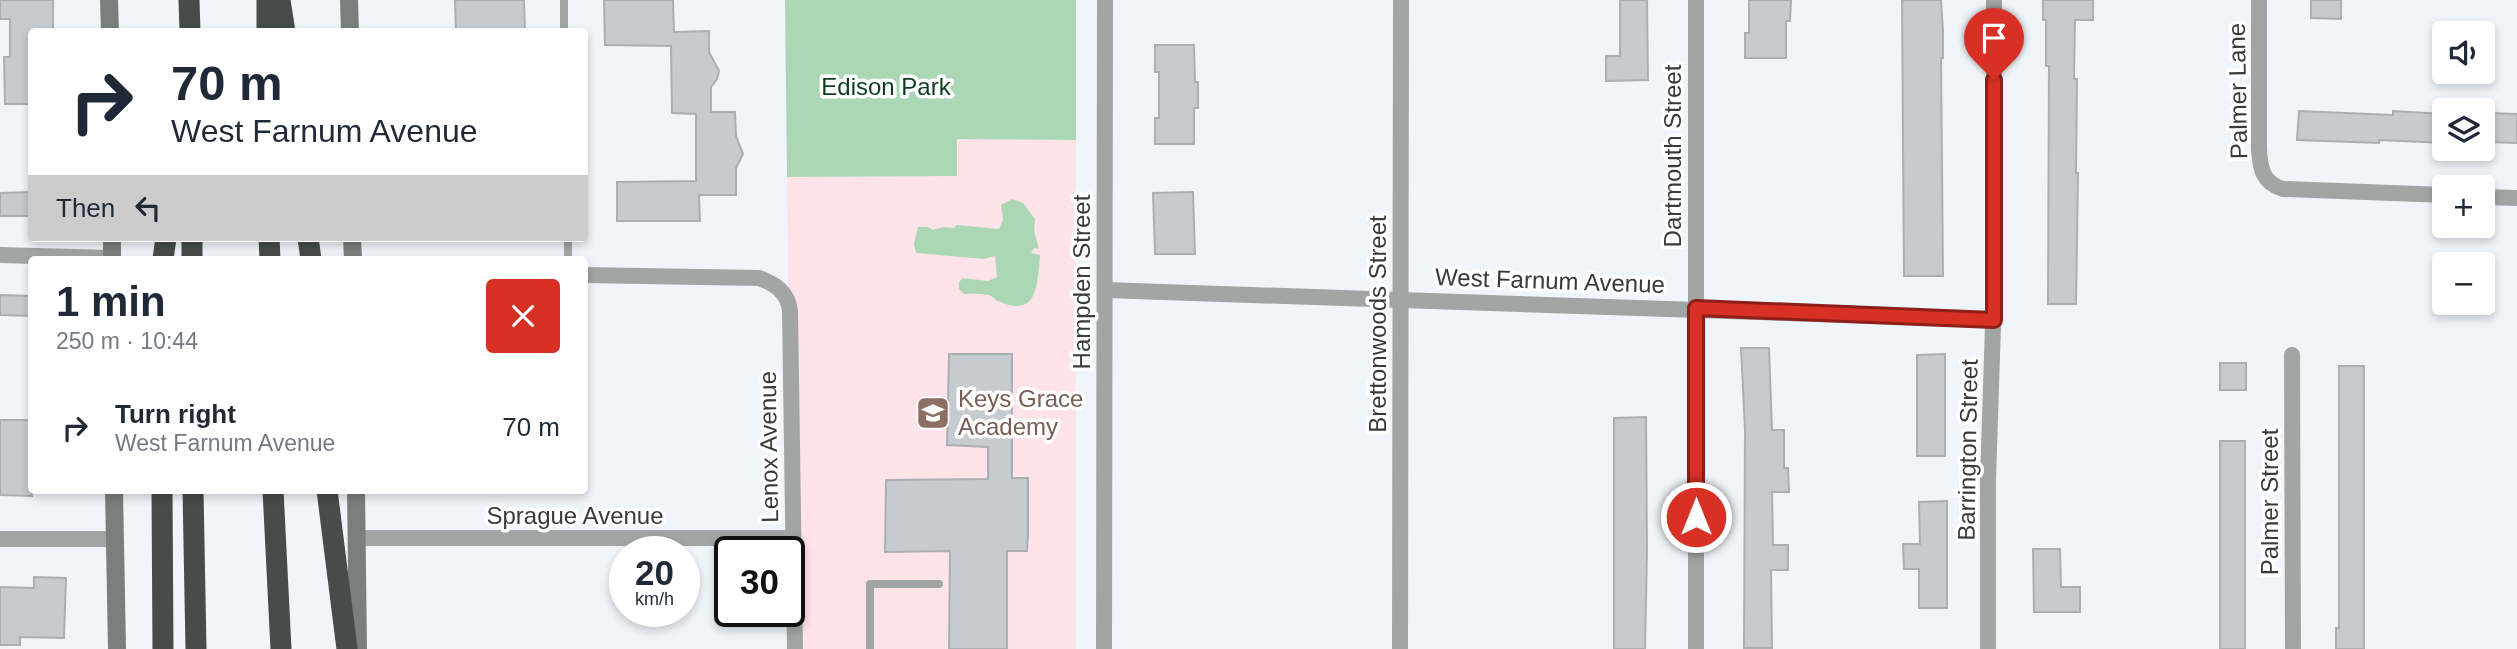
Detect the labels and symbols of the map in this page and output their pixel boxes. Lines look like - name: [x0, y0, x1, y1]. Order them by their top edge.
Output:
- pin: [1964, 8, 2024, 80]
- street label: Palmer Lane: [2223, 23, 2252, 159]
- street label: Dartmouth Street: [1659, 64, 1686, 247]
- park label: Edison Park: [821, 73, 952, 100]
- street label: Hampden Street: [1068, 194, 1095, 369]
- street label: Brettonwoods Street: [1364, 215, 1391, 433]
- street label: West Farnum Avenue: [1435, 263, 1665, 298]
- street label: Barrington Street: [1952, 359, 1983, 541]
- street label: Lenox Avenue: [754, 371, 783, 523]
- place label: Keys Grace Academy: [958, 385, 1083, 440]
- school or university icon: Keys Grace Academy: [914, 394, 952, 432]
- street label: Palmer Street: [2256, 428, 2283, 575]
- position arrow: [1659, 480, 1733, 554]
- street label: Sprague Avenue: [486, 502, 664, 529]
- speed limit sign: 30: [714, 536, 805, 627]

